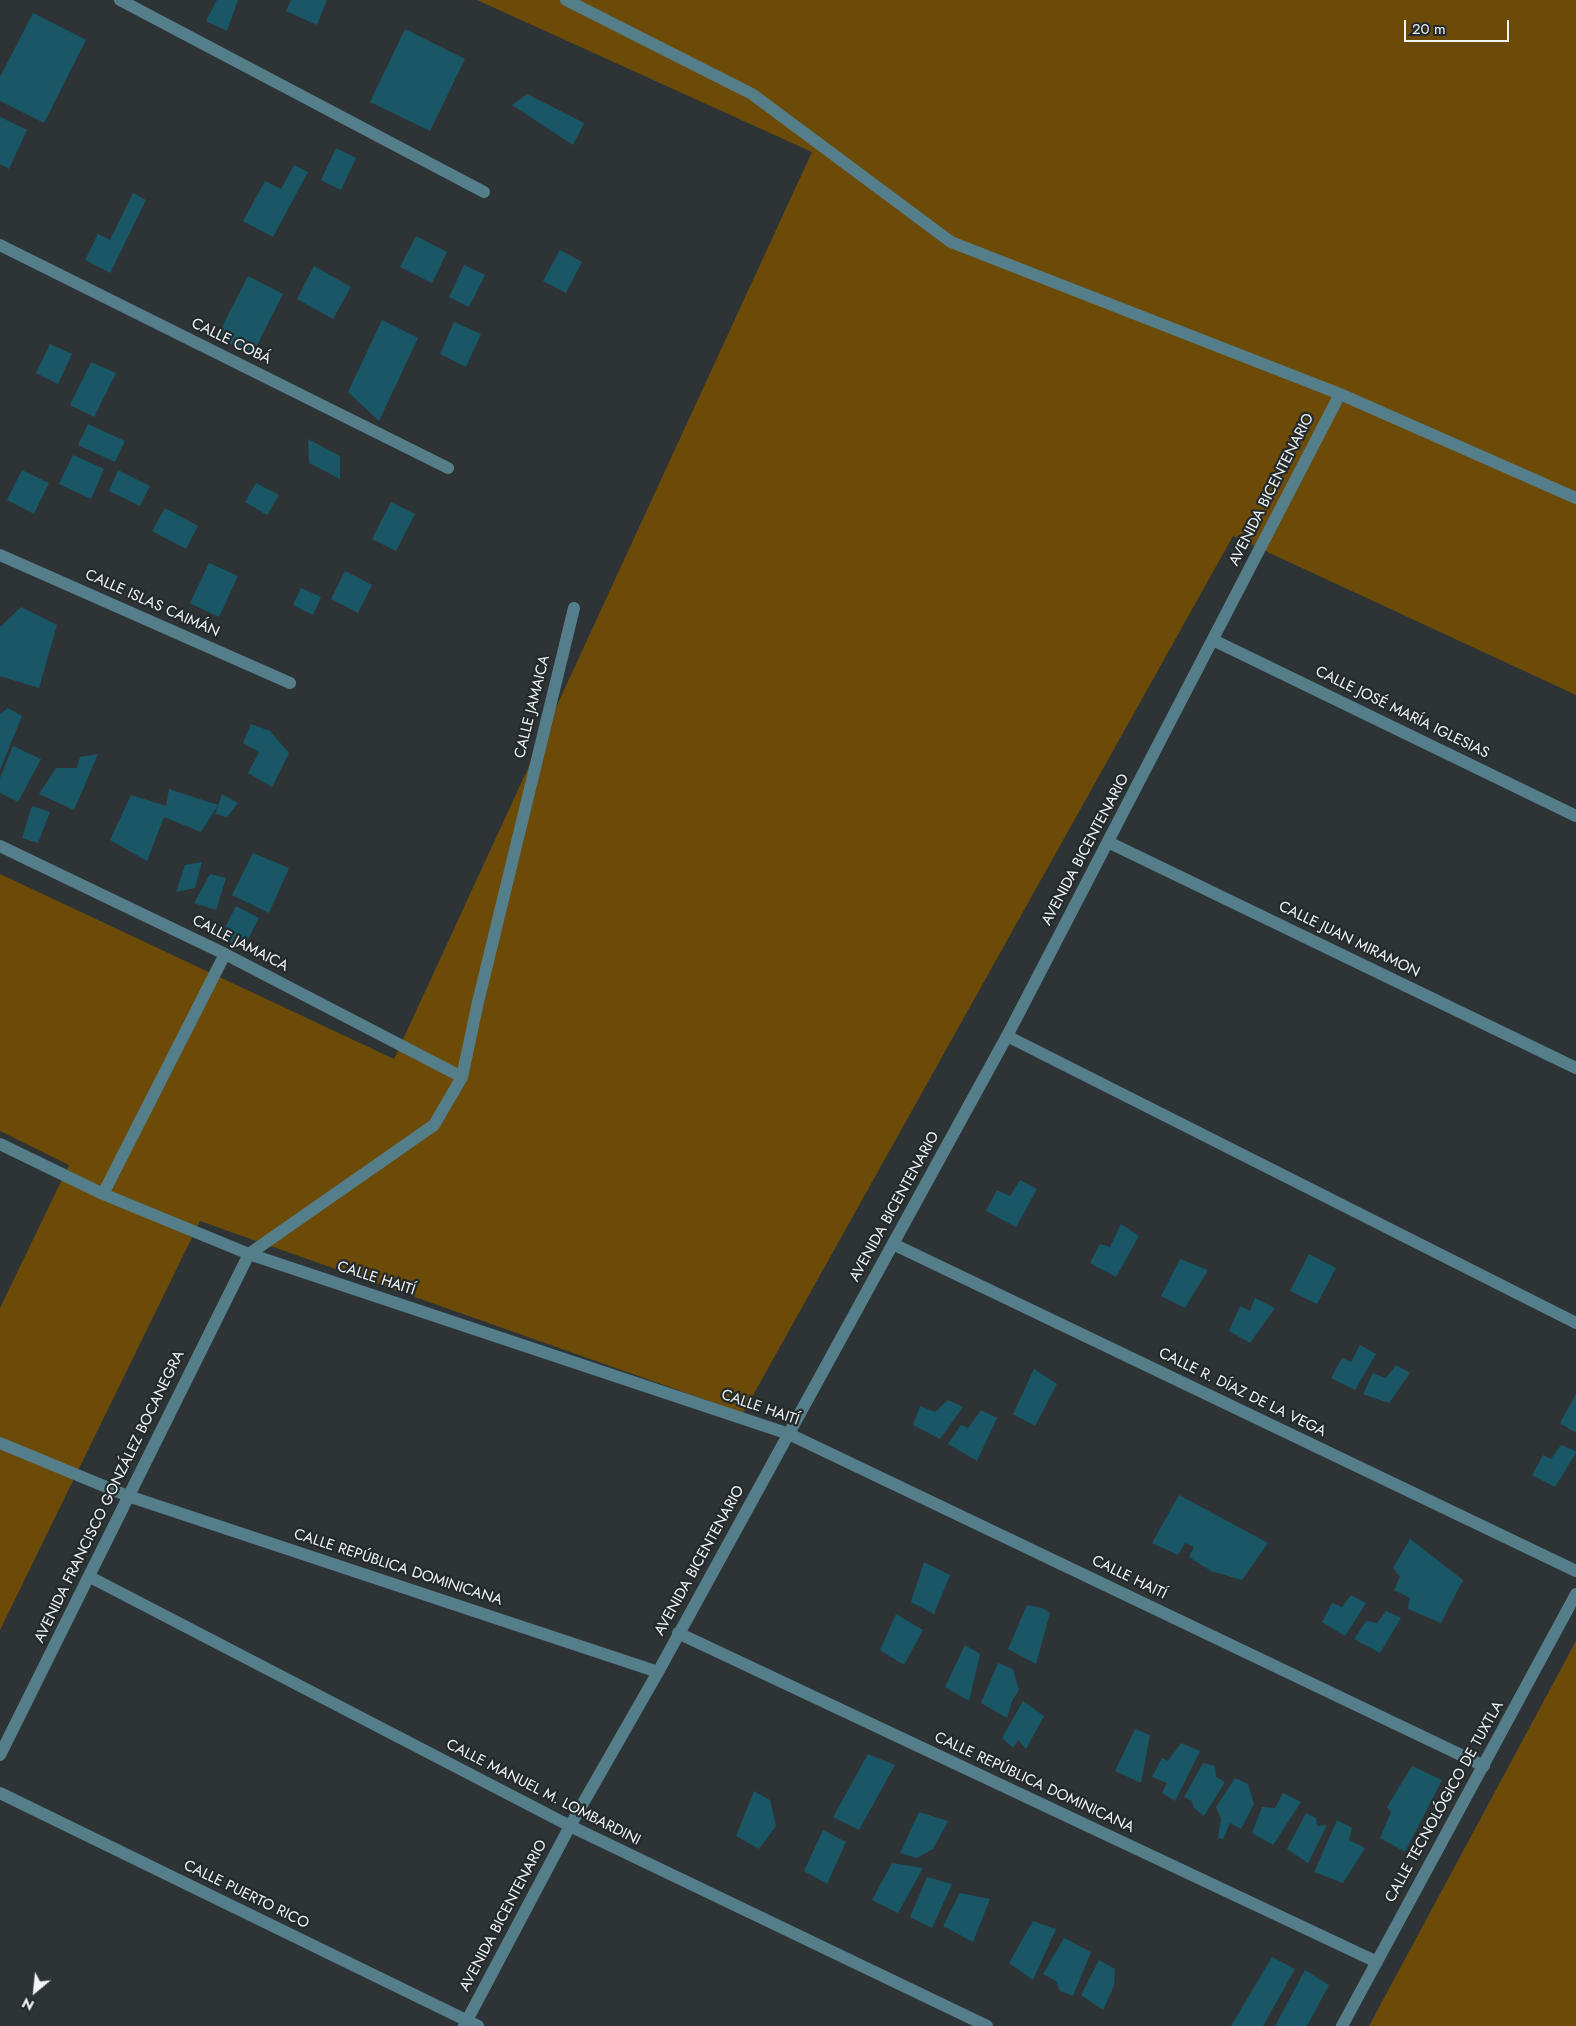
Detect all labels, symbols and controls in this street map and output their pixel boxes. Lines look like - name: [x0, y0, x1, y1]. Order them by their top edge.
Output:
- scale bar: [1406, 10, 1511, 42]
- text: 20 m: [1412, 18, 1446, 40]
- street label: CALLE COBÁ: [188, 315, 274, 369]
- street label: AVENIDA BICENTENARIO: [1226, 411, 1318, 569]
- street label: CALLE ISLAS CAIMÁN: [82, 566, 222, 642]
- street label: CALLE JAMAICA: [512, 654, 554, 760]
- street label: CALLE JOSÉ MARÍA IGLESIAS: [1312, 663, 1492, 763]
- street label: AVENIDA BICENTENARIO: [1038, 771, 1134, 929]
- street label: CALLE JUAN MIRAMON: [1275, 898, 1423, 982]
- street label: CALLE JAMAICA: [189, 912, 291, 976]
- street label: AVENIDA BICENTENARIO: [846, 1129, 944, 1285]
- street label: CALLE HAITÍ: [335, 1258, 417, 1300]
- street label: CALLE R. DÍAZ DE LA VEGA: [1155, 1345, 1329, 1441]
- street label: AVENIDA FRANCISCO GONZÁLEZ BOCANEGRA: [31, 1348, 189, 1646]
- street label: CALLE HAITÍ: [719, 1386, 801, 1430]
- street label: AVENIDA BICENTENARIO: [651, 1483, 749, 1639]
- street label: CALLE REPÚBLICA DOMINICANA: [291, 1526, 505, 1610]
- street label: CALLE HAITÍ: [1089, 1552, 1169, 1604]
- street label: CALLE TECNOLÓGICO DE TUXTLA: [1382, 1698, 1508, 1906]
- street label: CALLE REPÚBLICA DOMINICANA: [931, 1729, 1137, 1837]
- street label: CALLE MANUEL M. LOMBARDINI: [443, 1736, 643, 1850]
- street label: AVENIDA BICENTENARIO: [456, 1837, 552, 1995]
- street label: CALLE PUERTO RICO: [180, 1857, 312, 1933]
- north arrow: [10, 1966, 60, 2016]
- text: N: [18, 1993, 38, 2016]

